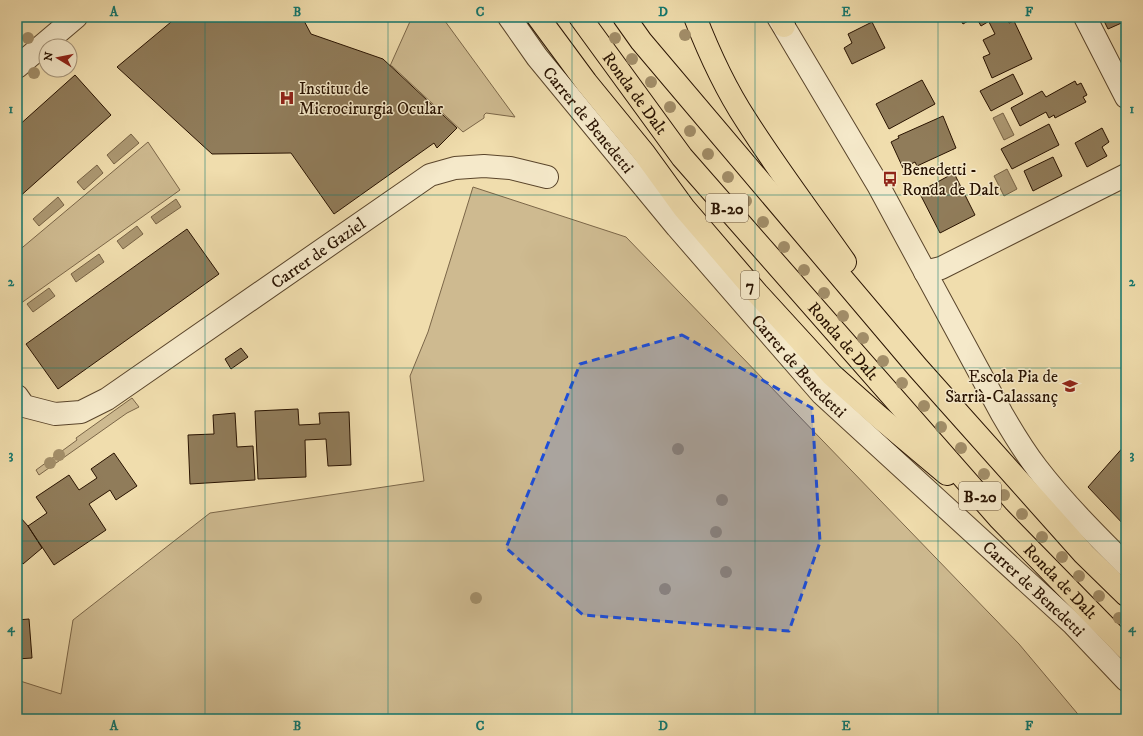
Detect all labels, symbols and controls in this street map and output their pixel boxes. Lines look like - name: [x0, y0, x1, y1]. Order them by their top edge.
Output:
- text: A: [109, 4, 119, 20]
- text: B: [293, 4, 301, 20]
- text: C: [476, 4, 485, 20]
- text: D: [658, 4, 668, 20]
- text: E: [841, 4, 851, 20]
- text: F: [1025, 4, 1034, 20]
- north arrow: [38, 38, 78, 78]
- street label: Ronda de Dalt: [597, 48, 672, 140]
- text: N: [41, 51, 57, 62]
- street label: Carrer de Benedetti: [537, 62, 638, 178]
- place label: Institut de Microcirurgia Ocular: [299, 78, 444, 120]
- hospital icon: Institut de Microcirurgia Ocular: [278, 89, 296, 107]
- text: 1: [9, 101, 14, 117]
- text: 1: [1130, 101, 1135, 117]
- place label: Benedetti - Ronda de Dalt: [902, 159, 1000, 201]
- bus stop icon: Benedetti - Ronda de Dalt: [881, 170, 899, 188]
- road number: B-20: [706, 194, 748, 222]
- street label: Carrer de Gaziel: [267, 213, 370, 294]
- road number: 7: [741, 271, 759, 299]
- text: 2: [8, 274, 15, 290]
- text: 2: [1129, 274, 1136, 290]
- street label: Ronda de Dalt: [802, 298, 883, 386]
- street label: Carrer de Benedetti: [746, 310, 851, 423]
- place label: Escola Pia de Sarrià-Calassanç: [945, 366, 1058, 408]
- school or university icon: Escola Pia de Sarrià-Calassanç: [1061, 377, 1079, 395]
- text: 3: [9, 447, 14, 463]
- text: 3: [1130, 447, 1135, 463]
- road number: B-20: [959, 482, 1001, 510]
- street label: Carrer de Benedetti: [977, 536, 1089, 642]
- street label: Ronda de Dalt: [1018, 539, 1102, 625]
- text: 4: [6, 620, 15, 637]
- text: 4: [1127, 620, 1136, 637]
- text: A: [109, 718, 119, 734]
- text: B: [293, 718, 301, 734]
- text: C: [476, 718, 485, 734]
- text: D: [658, 718, 668, 734]
- text: E: [841, 718, 851, 734]
- text: F: [1025, 718, 1034, 734]

